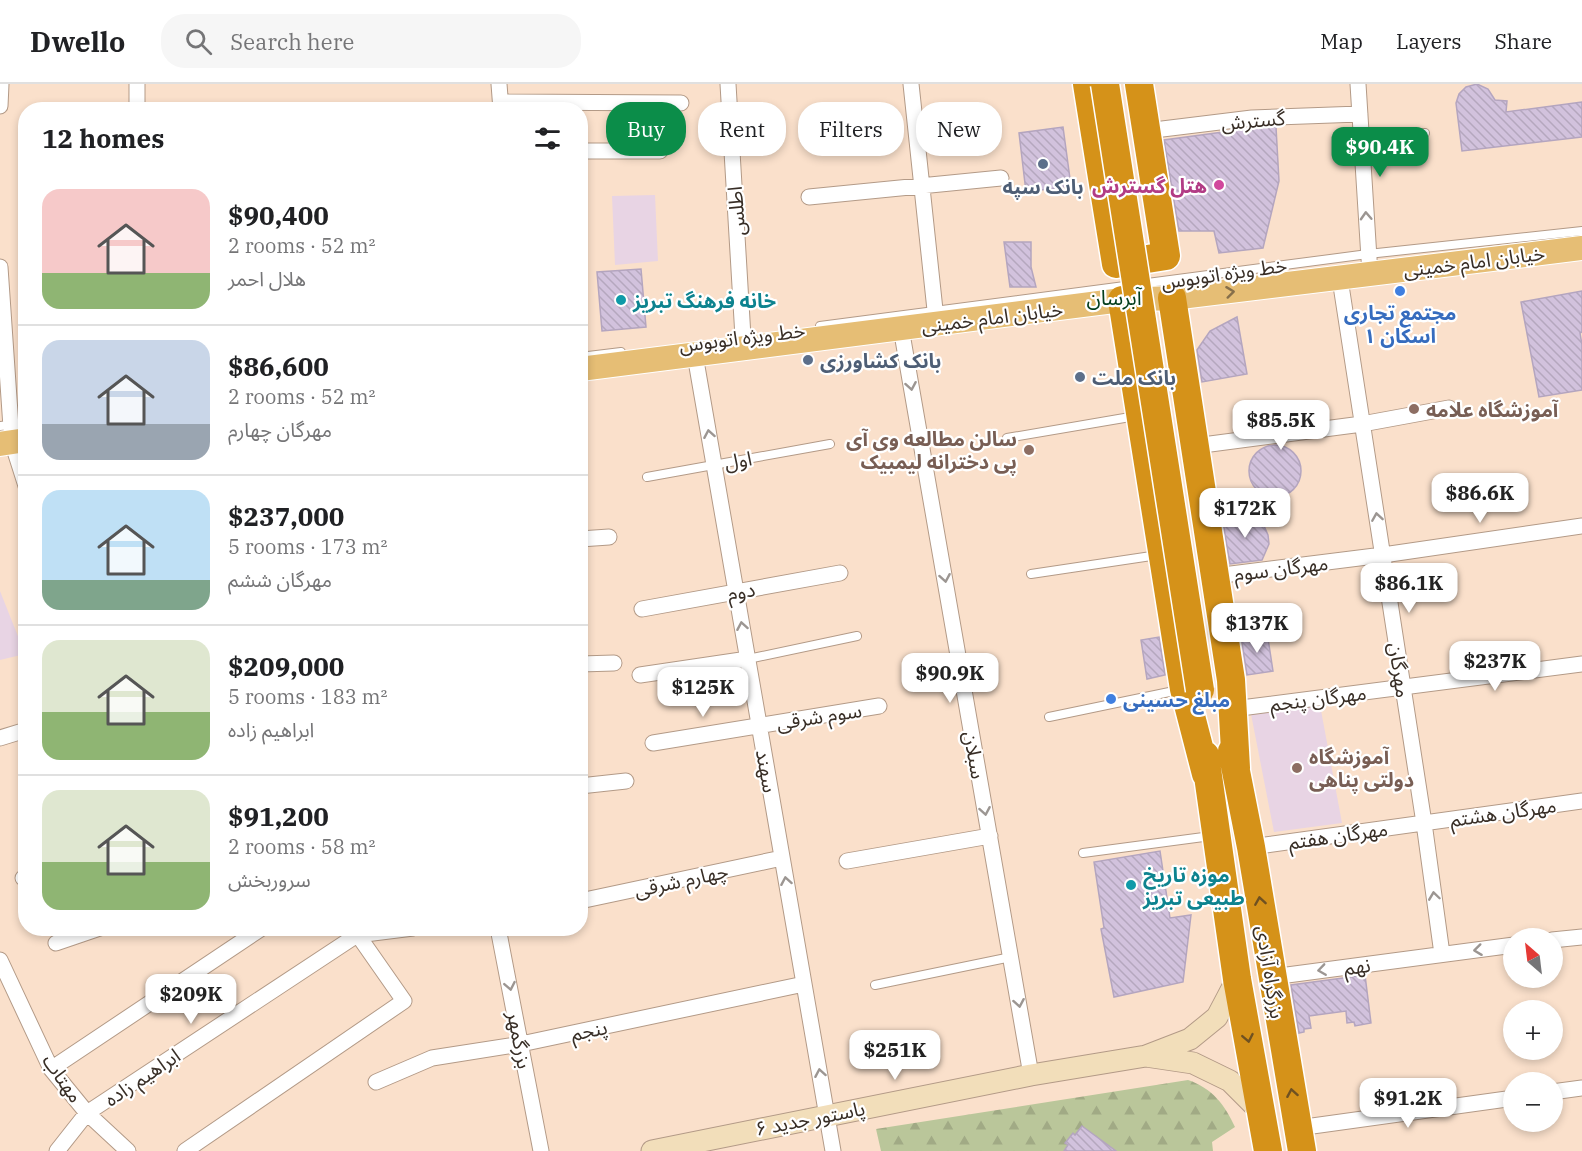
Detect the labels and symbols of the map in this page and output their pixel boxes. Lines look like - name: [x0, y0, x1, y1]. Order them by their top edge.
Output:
- street label: گسترش: [1220, 104, 1287, 136]
- pin: $90.4K: [1331, 127, 1429, 178]
- marker: بانک سپه: [1036, 157, 1050, 171]
- place label: هتل گسترش: [1092, 172, 1207, 199]
- place label: بانک سپه: [1002, 173, 1084, 200]
- marker: هتل گسترش: [1212, 178, 1226, 192]
- street label: اطلس: [721, 185, 751, 237]
- one-way arrow: [1360, 212, 1373, 221]
- street label: خیابان امام خمینی: [1402, 239, 1547, 285]
- street label: خط ویژه اتوبوس: [1159, 251, 1289, 295]
- district label: آبرسان: [1086, 283, 1142, 311]
- marker: مجتمع تجاری اسکان ۱: [1393, 284, 1407, 298]
- one-way arrow: [1226, 286, 1235, 298]
- place label: خانه فرهنگ تبریز: [632, 287, 776, 314]
- marker: خانه فرهنگ تبریز: [614, 293, 628, 307]
- street label: خیابان امام خمینی: [920, 295, 1065, 341]
- place label: مجتمع تجاری اسکان ۱: [1344, 299, 1456, 349]
- street label: خط ویژه اتوبوس: [677, 316, 807, 358]
- place label: بانک کشاورزی: [820, 347, 941, 374]
- marker: بانک کشاورزی: [801, 353, 815, 367]
- place label: بانک ملت: [1092, 364, 1176, 391]
- marker: بانک ملت: [1073, 370, 1087, 384]
- one-way arrow: [904, 380, 917, 390]
- place label: آموزشگاه علامه: [1426, 396, 1559, 423]
- pin: $85.5K: [1232, 400, 1330, 451]
- marker: آموزشگاه علامه: [1407, 402, 1421, 416]
- place label: سالن مطالعه وی آی پی دخترانه لیمبیک: [846, 425, 1017, 475]
- one-way arrow: [703, 430, 715, 439]
- marker: سالن مطالعه وی آی پی دخترانه لیمبیک: [1022, 443, 1036, 457]
- street label: اول: [722, 444, 754, 476]
- pin: $86.6K: [1431, 473, 1529, 524]
- pin: $172K: [1203, 488, 1287, 539]
- one-way arrow: [1372, 512, 1384, 521]
- street label: مهرگان سوم: [1232, 549, 1330, 589]
- pin: $86.1K: [1360, 563, 1458, 614]
- one-way arrow: [938, 573, 950, 583]
- street label: دوم: [725, 575, 758, 609]
- pin: $137K: [1215, 603, 1299, 654]
- one-way arrow: [736, 622, 749, 632]
- street label: مهرگان: [1383, 641, 1417, 699]
- pin: $237K: [1453, 641, 1537, 692]
- pin: $90.9K: [901, 653, 999, 704]
- pin: $125K: [661, 667, 745, 718]
- street label: مهرگان پنجم: [1268, 679, 1368, 719]
- place label: مبلغ حسینی: [1123, 686, 1230, 715]
- marker: مبلغ حسینی: [1104, 692, 1118, 706]
- street label: سوم شرقی: [774, 696, 864, 738]
- street label: سبلان: [958, 729, 992, 781]
- place label: آموزشگاه دولتی پناهی: [1309, 743, 1414, 793]
- street label: سهند: [750, 747, 784, 795]
- marker: آموزشگاه دولتی پناهی: [1290, 761, 1304, 775]
- street label: مهرگان هشتم: [1448, 791, 1558, 835]
- one-way arrow: [979, 807, 991, 816]
- street label: مهرگان هفتم: [1286, 815, 1390, 857]
- street label: چهارم شرقی: [632, 857, 731, 905]
- place label: موزه تاریخ طبیعی تبریز: [1142, 861, 1245, 911]
- one-way arrow: [780, 876, 793, 886]
- marker: موزه تاریخ طبیعی تبریز: [1124, 878, 1138, 892]
- one-way arrow: [1428, 892, 1441, 901]
- one-way arrow: [1254, 896, 1267, 906]
- street label: بزرگراه آزادی: [1250, 923, 1292, 1021]
- north arrow: [1503, 928, 1563, 988]
- one-way arrow: [1473, 943, 1482, 955]
- street label: نهم: [1342, 951, 1372, 983]
- one-way arrow: [1317, 964, 1326, 976]
- pin: $209K: [149, 974, 233, 1025]
- one-way arrow: [503, 981, 516, 991]
- one-way arrow: [1012, 998, 1025, 1008]
- street label: بزرگمهر: [501, 1008, 539, 1071]
- street label: پنجم: [568, 1013, 610, 1049]
- pin: $251K: [853, 1030, 937, 1081]
- one-way arrow: [1241, 1033, 1254, 1043]
- street label: ابراهیم زاده: [99, 1042, 186, 1114]
- street label: مهتاب: [37, 1048, 89, 1108]
- one-way arrow: [814, 1068, 827, 1078]
- pin: $91.2K: [1359, 1078, 1457, 1129]
- one-way arrow: [1286, 1089, 1298, 1098]
- street label: پاستور جدید ۶: [753, 1094, 867, 1142]

